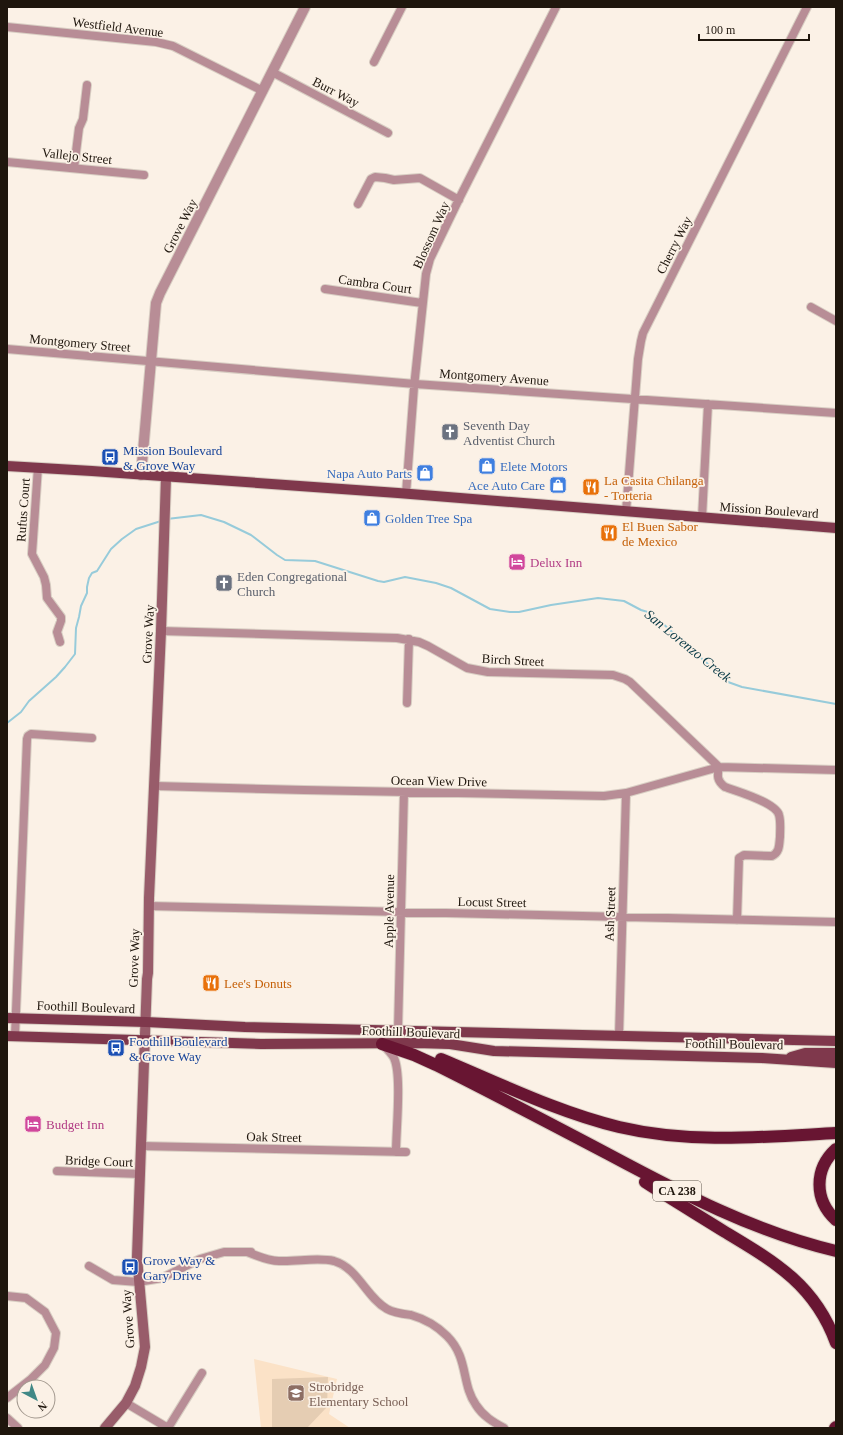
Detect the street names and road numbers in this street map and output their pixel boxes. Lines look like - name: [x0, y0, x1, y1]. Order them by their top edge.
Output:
- street label: Westfield Avenue: [72, 14, 165, 40]
- street label: Burr Way: [310, 74, 362, 110]
- street label: Vallejo Street: [41, 145, 113, 167]
- street label: Grove Way: [160, 196, 200, 256]
- street label: Blossom Way: [409, 199, 453, 271]
- street label: Cherry Way: [653, 213, 695, 276]
- street label: Cambra Court: [337, 271, 413, 297]
- street label: Montgomery Street: [29, 331, 132, 355]
- street label: Montgomery Avenue: [439, 366, 550, 388]
- street label: Rufus Court: [13, 477, 33, 542]
- street label: Mission Boulevard: [719, 499, 820, 521]
- street label: Grove Way: [139, 604, 157, 664]
- street label: Birch Street: [481, 651, 545, 669]
- street label: Ocean View Drive: [391, 773, 488, 789]
- street label: Apple Avenue: [381, 874, 397, 948]
- street label: Ash Street: [602, 886, 618, 942]
- street label: Locust Street: [457, 894, 527, 910]
- street label: Grove Way: [125, 928, 143, 988]
- street label: Foothill Boulevard: [36, 998, 136, 1016]
- street label: Foothill Boulevard: [361, 1023, 461, 1041]
- street label: Foothill Boulevard: [685, 1036, 784, 1052]
- street label: Oak Street: [246, 1129, 302, 1145]
- street label: Bridge Court: [65, 1152, 134, 1170]
- road number: CA 238: [653, 1181, 701, 1201]
- street label: Grove Way: [118, 1289, 138, 1349]

